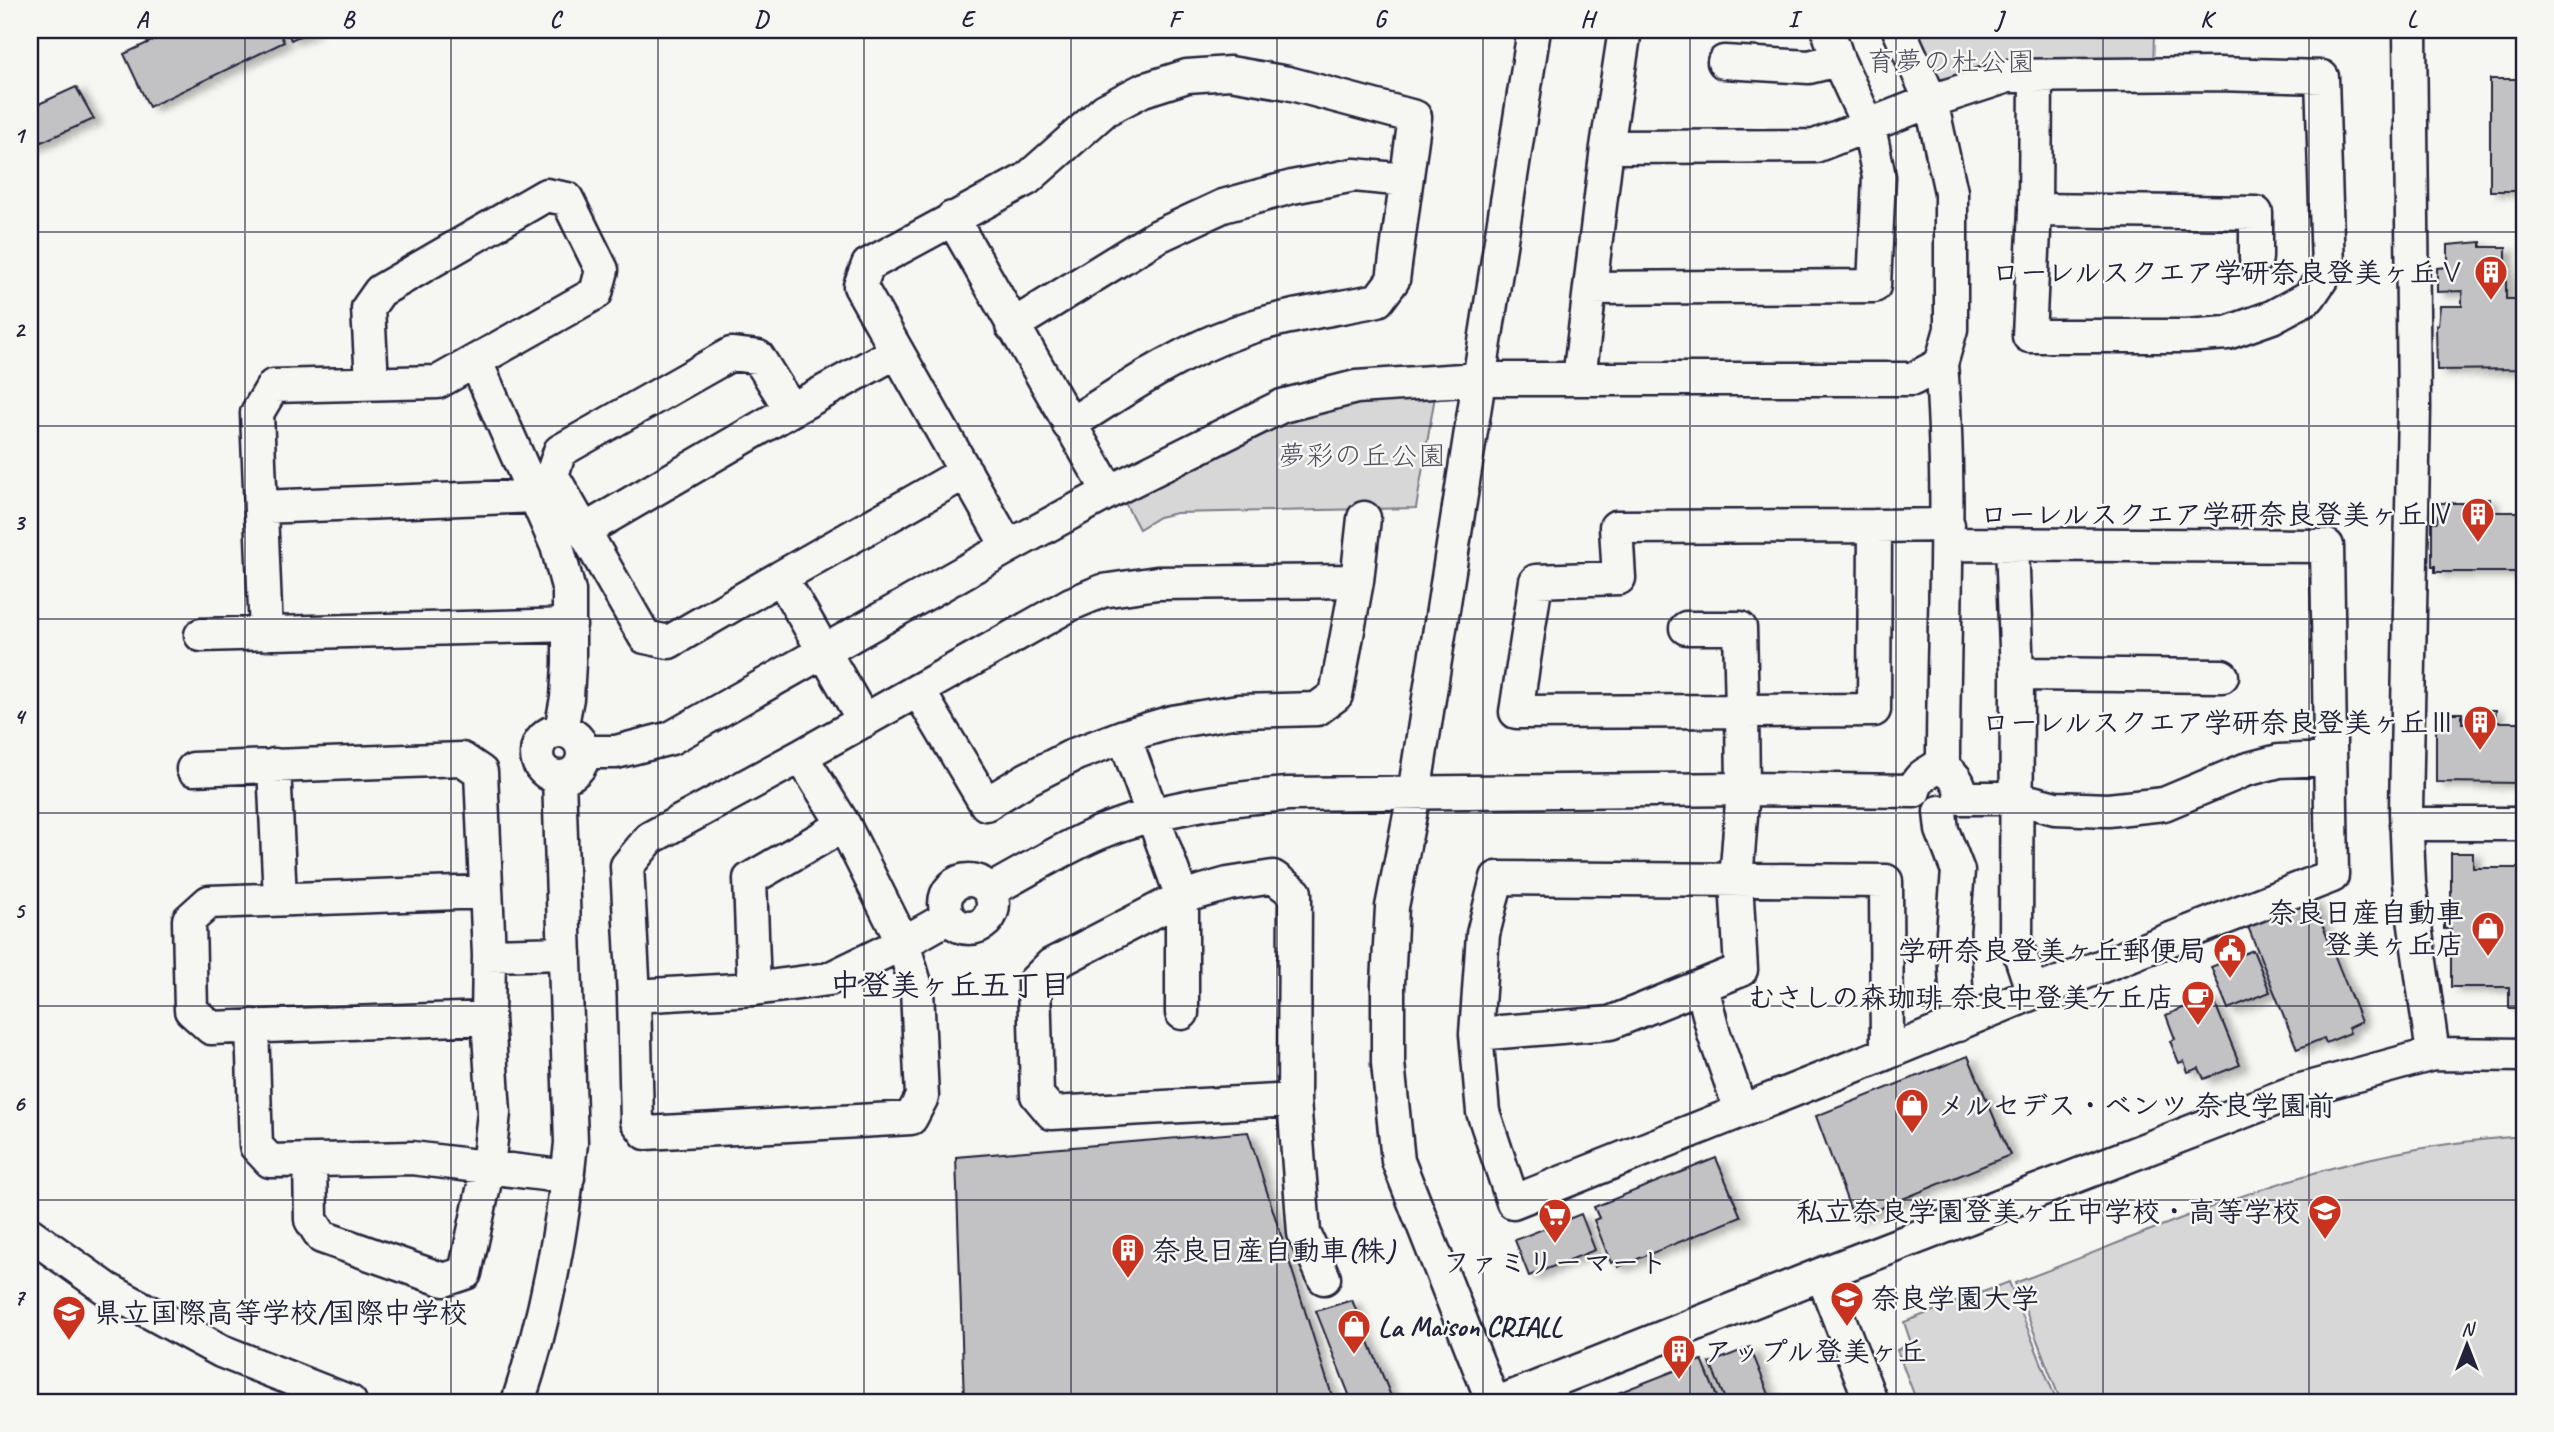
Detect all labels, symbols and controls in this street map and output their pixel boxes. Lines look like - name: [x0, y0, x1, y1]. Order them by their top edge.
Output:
- text: A: [136, 5, 150, 34]
- text: B: [342, 5, 356, 34]
- text: C: [550, 5, 564, 34]
- text: D: [754, 5, 770, 34]
- text: E: [961, 5, 977, 34]
- text: F: [1169, 5, 1185, 34]
- text: G: [1374, 5, 1389, 34]
- text: H: [1580, 5, 1598, 34]
- text: I: [1788, 5, 1803, 34]
- text: J: [1993, 5, 2006, 34]
- text: K: [2200, 5, 2216, 34]
- text: L: [2407, 5, 2418, 34]
- park label: 育夢の杜公園: [1867, 44, 2035, 79]
- text: 1: [14, 121, 27, 150]
- building icon: ローレルスクエア学研奈良登美ヶ丘Ⅴ: [2472, 253, 2510, 302]
- place label: ローレルスクエア学研奈良登美ヶ丘Ⅴ: [1992, 255, 2466, 290]
- text: 2: [14, 315, 27, 344]
- park label: 夢彩の丘公園: [1278, 438, 1446, 473]
- building icon: ローレルスクエア学研奈良登美ヶ丘Ⅳ: [2459, 495, 2497, 544]
- place label: ローレルスクエア学研奈良登美ヶ丘Ⅳ: [1980, 497, 2454, 532]
- text: 3: [14, 508, 27, 537]
- text: 4: [14, 702, 27, 731]
- building icon: ローレルスクエア学研奈良登美ヶ丘Ⅲ: [2461, 703, 2499, 752]
- place label: ローレルスクエア学研奈良登美ヶ丘Ⅲ: [1982, 705, 2456, 740]
- place label: 奈良日産自動車 登美ヶ丘店: [2268, 895, 2464, 962]
- text: 5: [14, 896, 26, 925]
- shop icon: 奈良日産自動車 登美ヶ丘店: [2469, 909, 2507, 958]
- public building icon: 学研奈良登美ヶ丘郵便局: [2211, 931, 2249, 980]
- place label: 学研奈良登美ヶ丘郵便局: [1898, 933, 2206, 968]
- district label: 中登美ヶ丘五丁目: [830, 966, 1070, 1004]
- cafe icon: むさしの森珈琲 奈良中登美ケ丘店: [2179, 978, 2217, 1027]
- place label: むさしの森珈琲 奈良中登美ケ丘店: [1747, 980, 2174, 1015]
- shop icon: メルセデス・ベンツ 奈良学園前: [1893, 1086, 1931, 1135]
- place label: メルセデス・ベンツ 奈良学園前: [1937, 1088, 2335, 1123]
- text: 6: [14, 1089, 27, 1118]
- school or university icon: 私立奈良学園登美ヶ丘中学校・高等学校: [2306, 1192, 2344, 1241]
- place label: 私立奈良学園登美ヶ丘中学校・高等学校: [1796, 1194, 2300, 1229]
- supermarket icon: ファミリーマート: [1536, 1196, 1574, 1245]
- building icon: 奈良日産自動車(株): [1109, 1231, 1147, 1280]
- place label: 奈良日産自動車(株): [1152, 1233, 1396, 1268]
- place label: ファミリーマート: [1442, 1245, 1668, 1280]
- school or university icon: 奈良学園大学: [1828, 1279, 1866, 1328]
- place label: 奈良学園大学: [1871, 1281, 2039, 1316]
- text: 7: [14, 1283, 27, 1312]
- school or university icon: 県立国際高等学校/国際中学校: [50, 1293, 88, 1342]
- place label: 県立国際高等学校/国際中学校: [94, 1295, 467, 1330]
- shop icon: La Maison CRIALL: [1335, 1307, 1373, 1356]
- place label: La Maison CRIALL: [1378, 1309, 1564, 1344]
- north arrow: [2432, 1310, 2502, 1380]
- text: N: [2461, 1317, 2476, 1341]
- building icon: アップル登美ヶ丘: [1660, 1332, 1698, 1381]
- place label: アップル登美ヶ丘: [1704, 1334, 1926, 1369]

